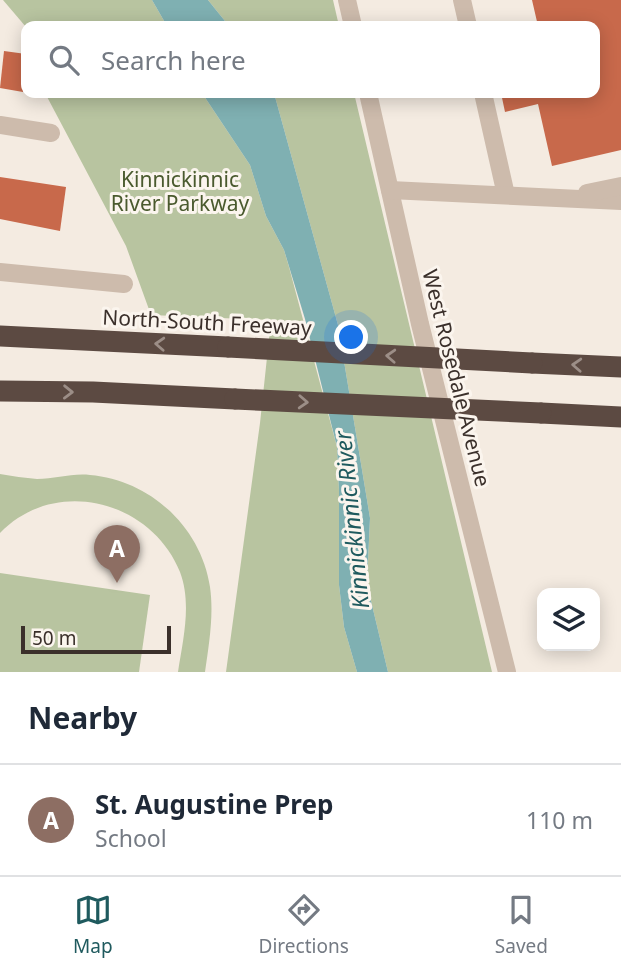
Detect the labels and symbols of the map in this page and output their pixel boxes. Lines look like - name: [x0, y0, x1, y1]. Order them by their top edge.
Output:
- park label: Kinnickinnic River Parkway: [111, 165, 250, 217]
- street label: West Rosedale Avenue: [416, 266, 498, 490]
- street label: North-South Freeway: [102, 303, 313, 341]
- your location: [334, 320, 368, 354]
- one-way arrow: [154, 337, 165, 352]
- one-way arrow: [385, 348, 396, 363]
- one-way arrow: [571, 358, 582, 373]
- one-way arrow: [63, 384, 74, 400]
- one-way arrow: [298, 395, 309, 410]
- water label: Kinnickinnic River: [326, 429, 376, 610]
- pin: A: [94, 525, 140, 583]
- scale bar: [21, 623, 172, 655]

